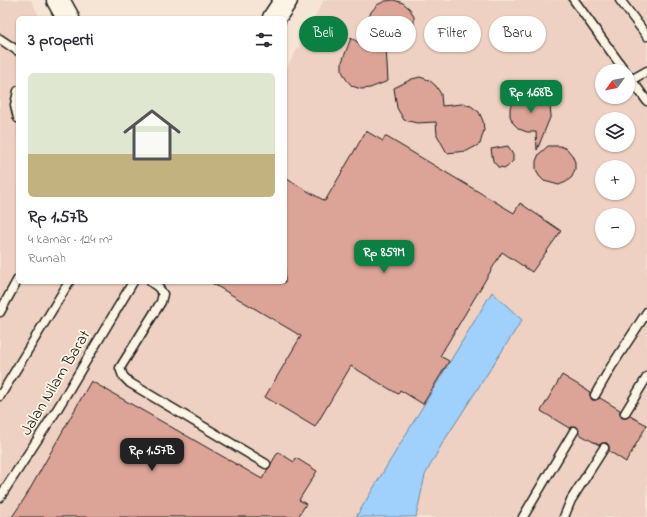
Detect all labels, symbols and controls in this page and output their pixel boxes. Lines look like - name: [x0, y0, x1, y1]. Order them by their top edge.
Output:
- chip: Beli: [299, 16, 348, 52]
- chip: Sewa: [356, 16, 416, 52]
- chip: Filter: [424, 16, 481, 52]
- chip: Baru: [489, 16, 546, 52]
- text: 3 properti: [28, 28, 94, 53]
- icon: filters: [253, 29, 275, 51]
- north arrow: [595, 64, 635, 104]
- map controls: [595, 64, 635, 248]
- pin: Rp 1.68B: [490, 80, 572, 114]
- text: Rp 1.68B: [509, 83, 553, 102]
- icon: home: [116, 99, 188, 171]
- button: layers: [595, 112, 635, 152]
- button: +: [595, 160, 635, 200]
- text: Rp 1.57B: [28, 205, 88, 230]
- button: −: [595, 208, 635, 248]
- text: 4 kamar · 124 m²: [28, 230, 113, 249]
- pin: Rp 859M: [347, 240, 421, 274]
- text: Rp 859M: [363, 243, 405, 262]
- text: Rumah: [28, 249, 66, 268]
- street label: Jalan Nilam Barat: [15, 325, 97, 440]
- pin: Rp 1.57B: [111, 438, 193, 472]
- text: Rp 1.57B: [129, 441, 175, 460]

